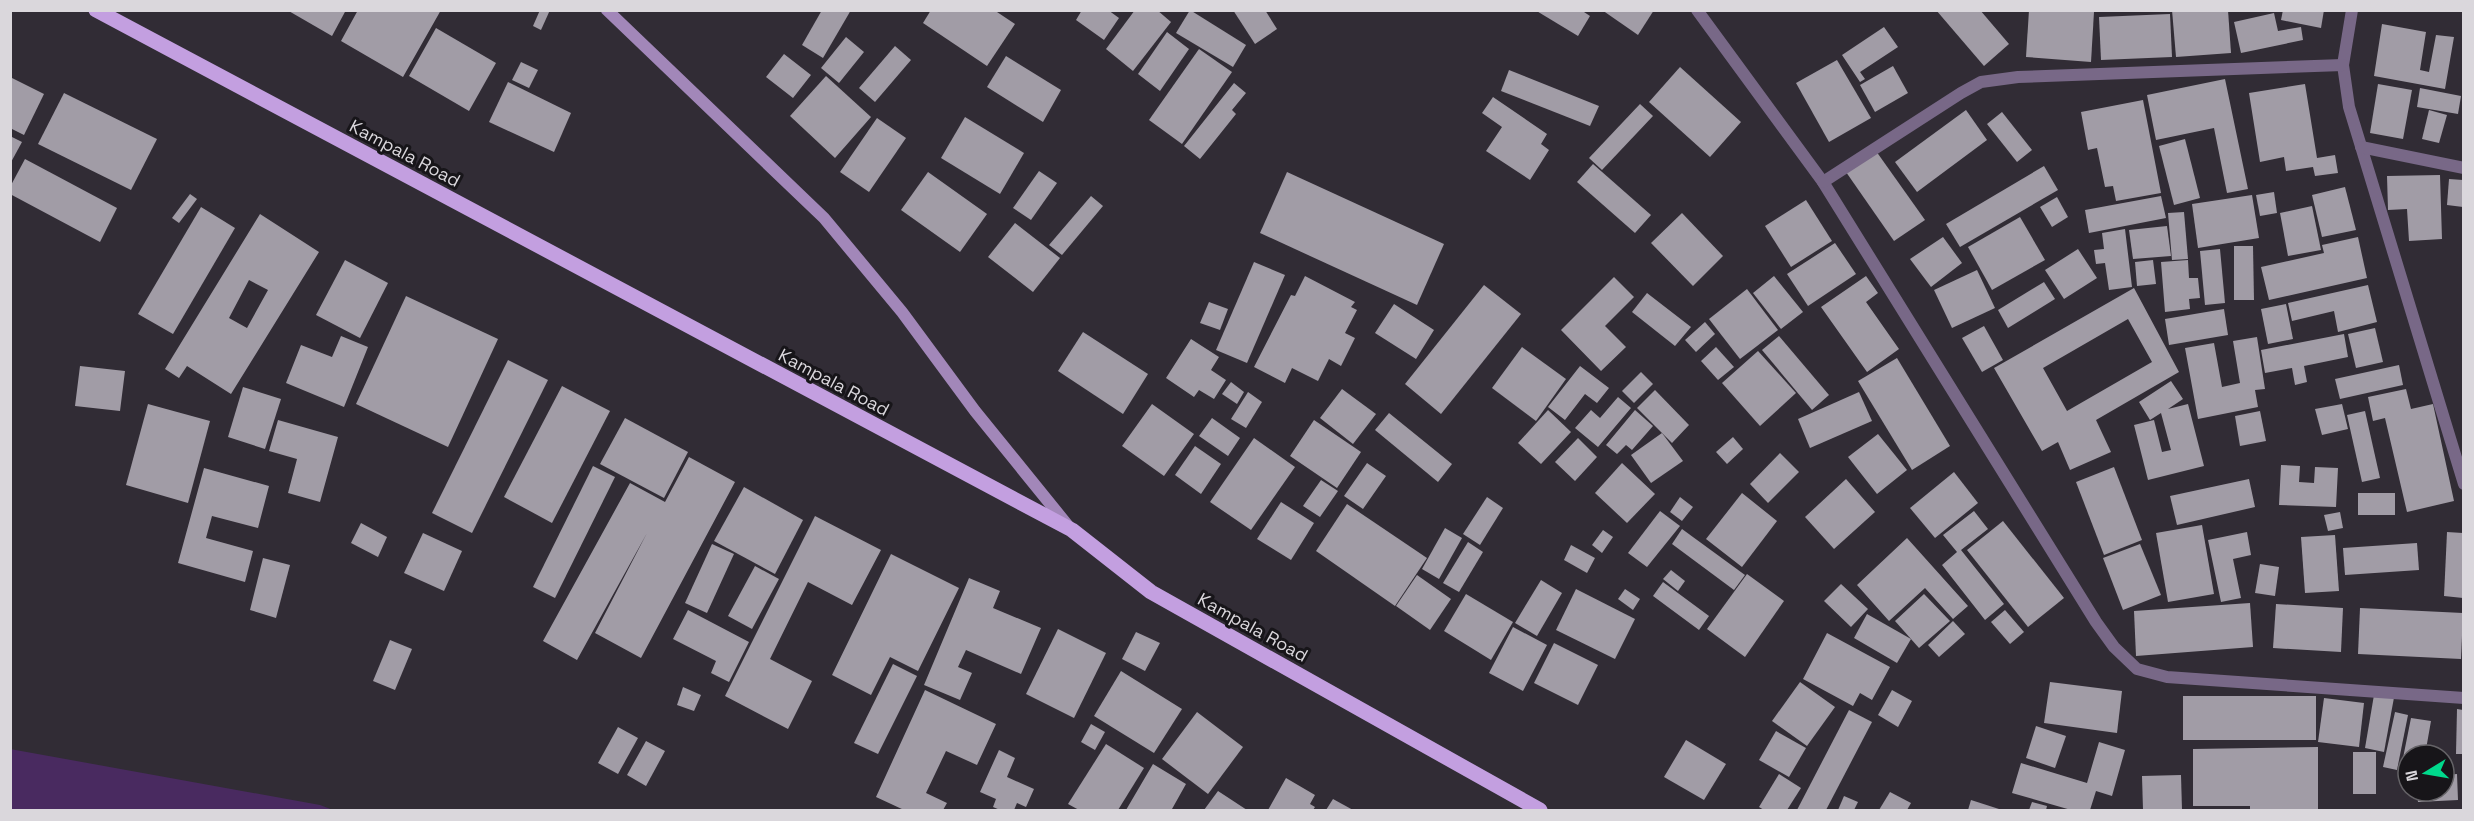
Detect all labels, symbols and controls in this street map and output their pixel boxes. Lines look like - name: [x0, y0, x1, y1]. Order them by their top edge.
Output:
- street label: Kampala Road: [346, 114, 464, 192]
- street label: Kampala Road: [775, 343, 893, 421]
- street label: Kampala Road: [1194, 587, 1312, 667]
- north arrow: [2396, 743, 2456, 803]
- text: N: [2400, 768, 2423, 783]

